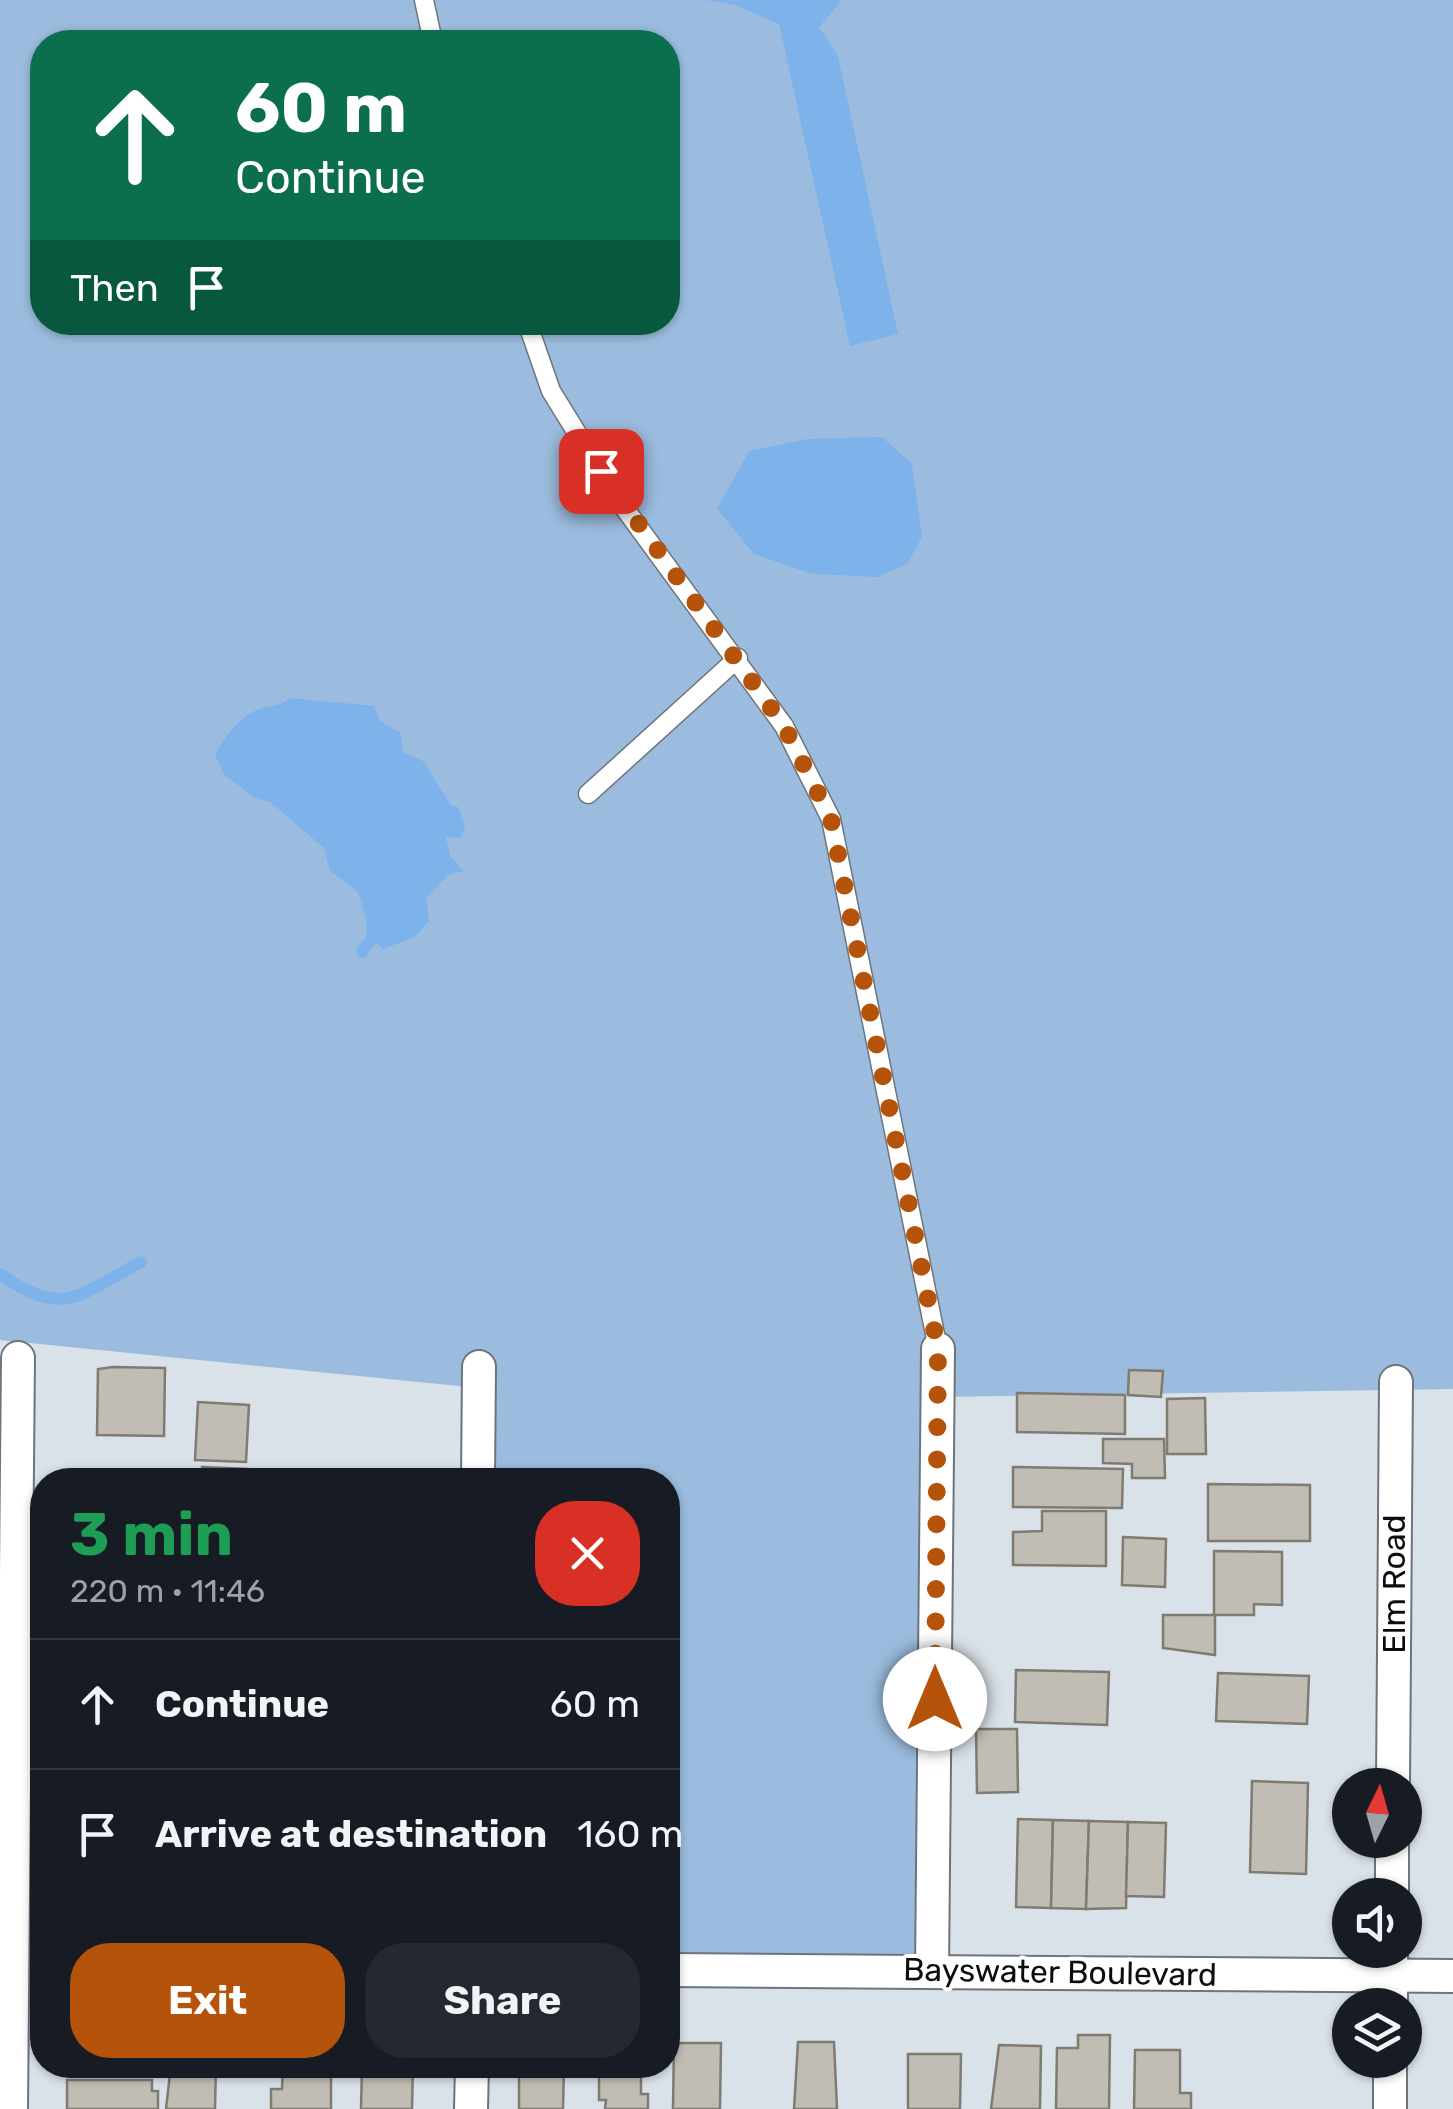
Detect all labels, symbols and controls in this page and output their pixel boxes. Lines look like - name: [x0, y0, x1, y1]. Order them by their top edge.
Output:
- text: 60 m: [235, 67, 407, 150]
- icon: ahead: [70, 70, 200, 200]
- text: Continue: [235, 151, 426, 204]
- icon: arrive: [179, 260, 234, 315]
- text: Then: [70, 265, 159, 311]
- pin: [559, 429, 644, 514]
- icon: arrive: [574, 444, 629, 499]
- text: 3 min: [70, 1499, 233, 1570]
- button: close: [535, 1501, 640, 1606]
- street label: Elm Road: [1375, 1514, 1413, 1654]
- text: 220 m · 11:46: [70, 1572, 265, 1610]
- position arrow: [883, 1647, 987, 1751]
- icon: ahead: [70, 1677, 125, 1732]
- text: Continue: [155, 1681, 329, 1727]
- text: 60 m: [550, 1681, 640, 1727]
- north arrow: [1332, 1768, 1422, 1858]
- map controls: [1332, 1768, 1422, 2078]
- icon: arrive: [70, 1807, 125, 1862]
- text: Arrive at destination: [155, 1811, 547, 1857]
- text: 160 m: [577, 1811, 684, 1857]
- button: sound: [1332, 1878, 1422, 1968]
- button: Exit: [70, 1943, 345, 2058]
- button: Share: [365, 1943, 640, 2058]
- street label: Bayswater Boulevard: [903, 1950, 1217, 1994]
- button: layers: [1332, 1988, 1422, 2078]

